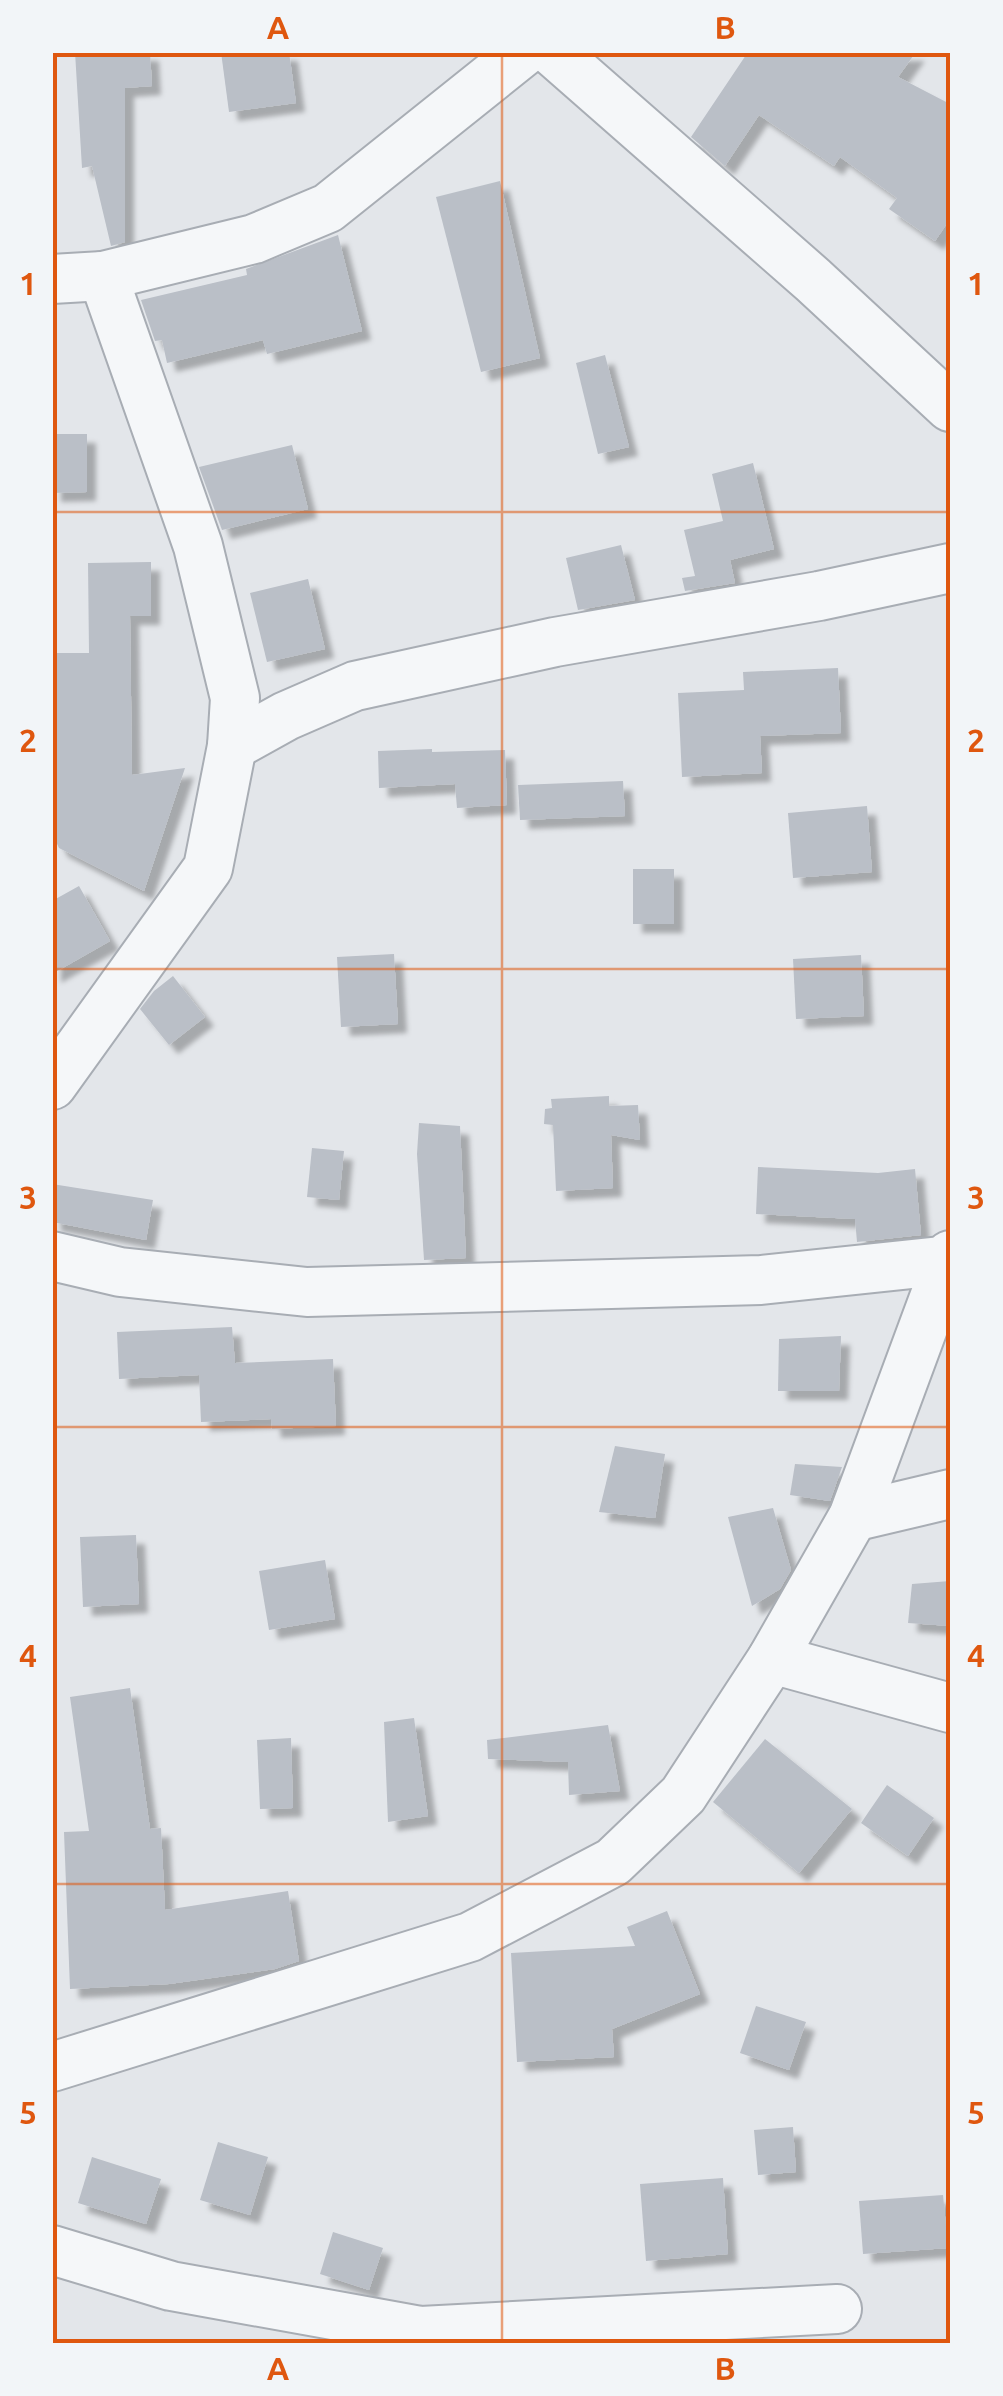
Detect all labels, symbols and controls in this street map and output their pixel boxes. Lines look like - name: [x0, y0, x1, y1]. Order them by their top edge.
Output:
- text: A: [267, 9, 290, 45]
- text: B: [714, 9, 736, 45]
- text: 1: [19, 265, 37, 301]
- text: 1: [967, 265, 985, 301]
- text: 2: [19, 722, 37, 758]
- text: 2: [967, 722, 985, 758]
- text: 3: [19, 1179, 37, 1215]
- text: 3: [967, 1179, 985, 1215]
- text: 4: [19, 1637, 37, 1673]
- text: 4: [967, 1637, 985, 1673]
- text: 5: [19, 2094, 37, 2130]
- text: 5: [967, 2094, 985, 2130]
- text: A: [267, 2350, 290, 2386]
- text: B: [714, 2350, 736, 2386]

